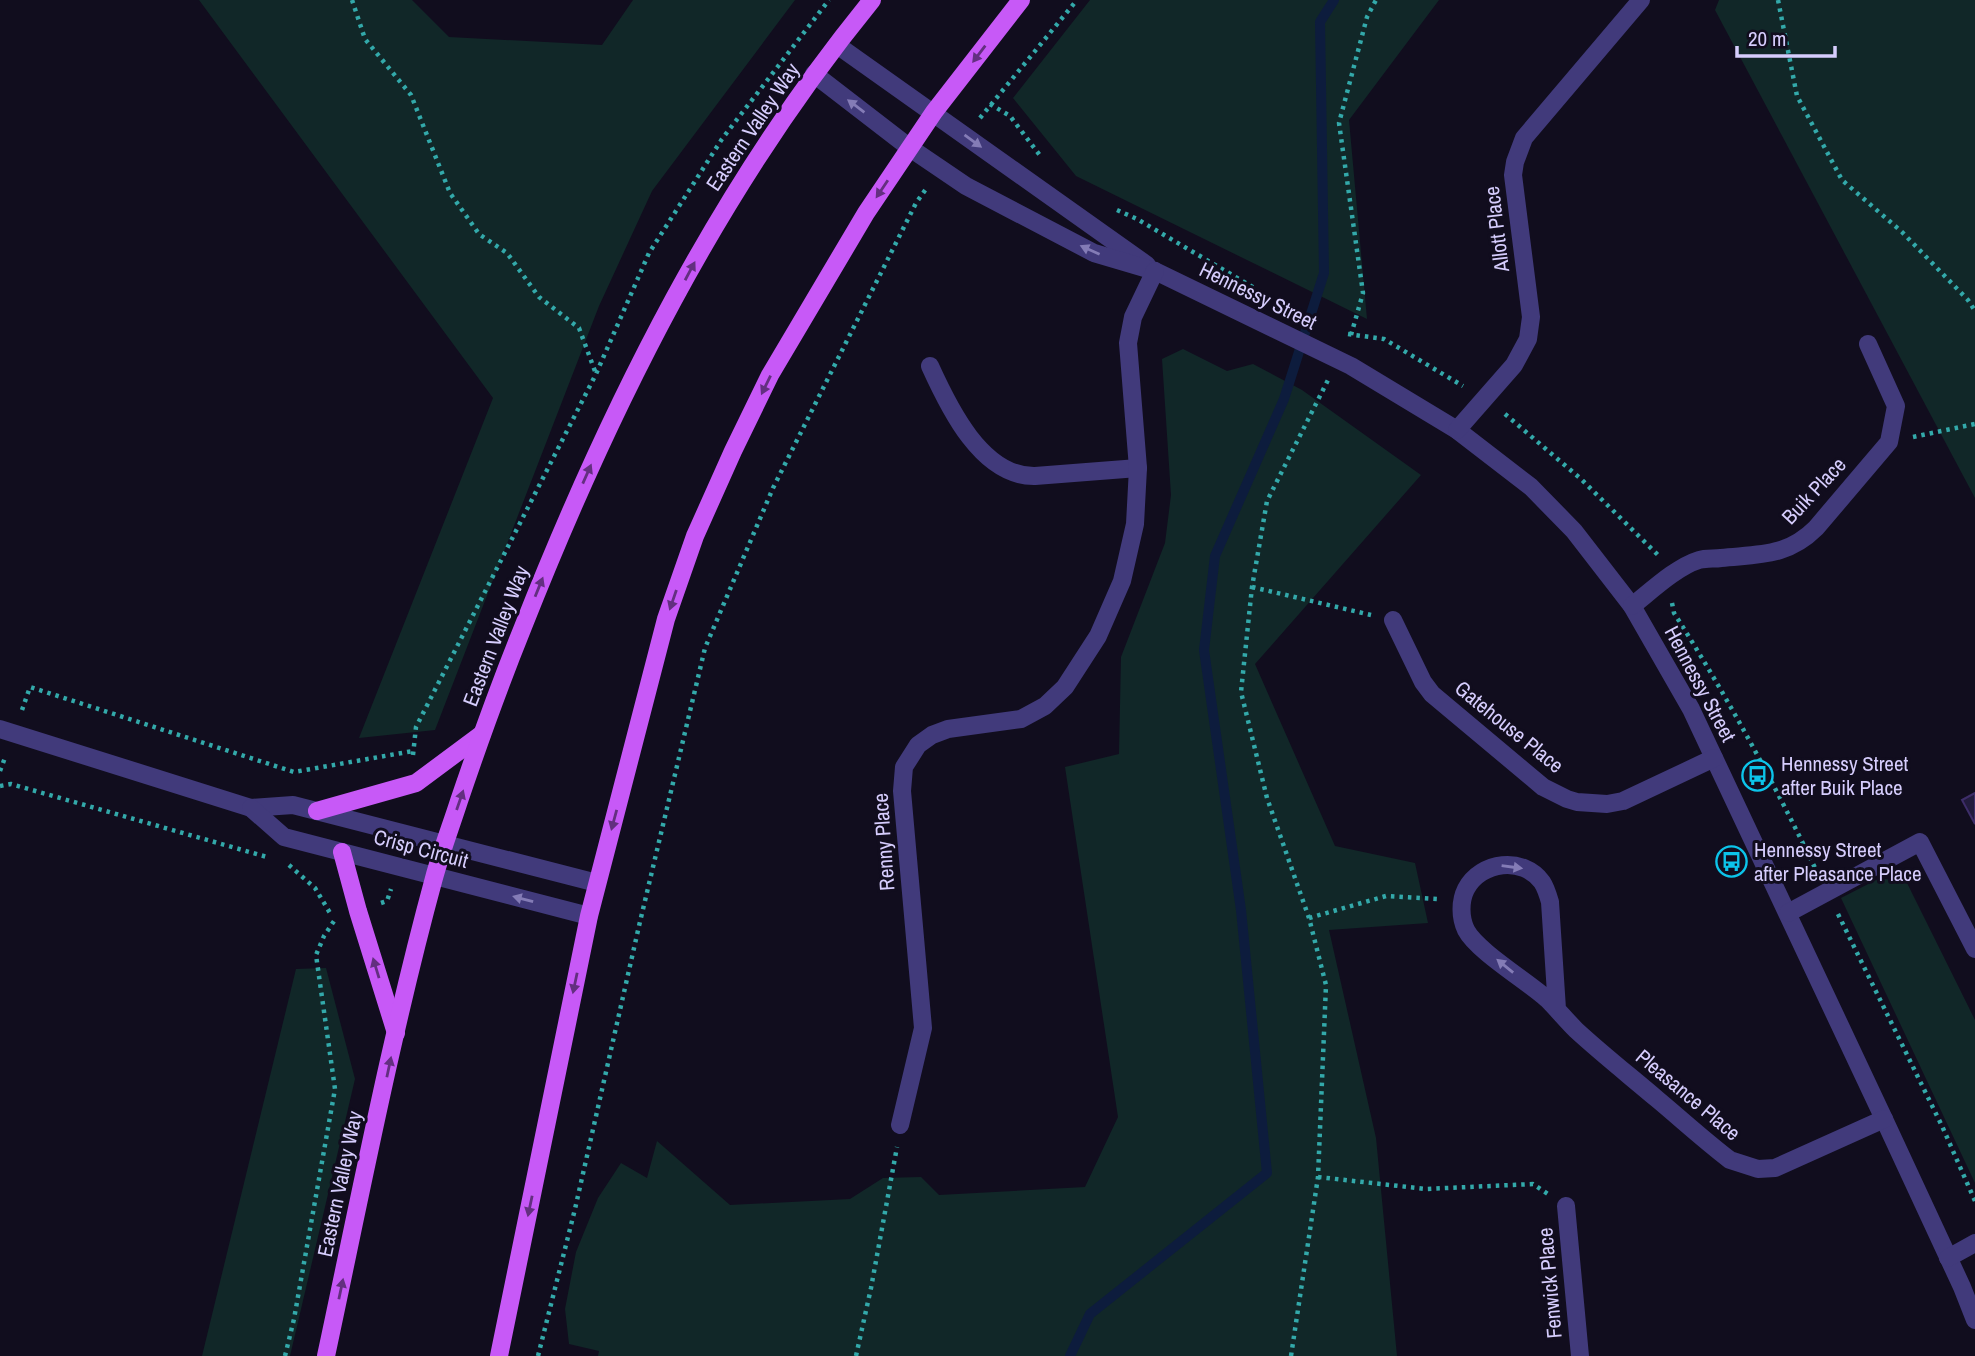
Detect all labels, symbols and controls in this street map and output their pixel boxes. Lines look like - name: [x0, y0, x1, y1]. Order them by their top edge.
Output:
- scale bar: [1737, 14, 1835, 58]
- text: 20 m: [1748, 24, 1786, 53]
- one-way arrow: [971, 44, 986, 62]
- street label: Eastern Valley Way: [699, 57, 806, 196]
- one-way arrow: [847, 99, 865, 114]
- one-way arrow: [964, 134, 982, 148]
- one-way arrow: [875, 180, 889, 198]
- street label: Allott Place: [1477, 185, 1516, 275]
- one-way arrow: [1080, 245, 1101, 256]
- street label: Hennessy Street: [1195, 255, 1322, 337]
- one-way arrow: [684, 261, 696, 280]
- one-way arrow: [760, 375, 771, 395]
- street label: Buik Place: [1775, 451, 1852, 531]
- one-way arrow: [582, 464, 593, 484]
- street label: Eastern Valley Way: [455, 561, 536, 710]
- one-way arrow: [534, 576, 545, 597]
- one-way arrow: [667, 590, 678, 611]
- street label: Hennessy Street: [1658, 621, 1743, 747]
- street label: Gatehouse Place: [1449, 674, 1570, 779]
- place label: Hennessy Street after Buik Place: [1781, 749, 1909, 802]
- bus stop icon: Hennessy Street after Buik Place: [1741, 759, 1775, 793]
- one-way arrow: [455, 789, 466, 810]
- street label: Renny Place: [866, 792, 901, 892]
- one-way arrow: [608, 810, 618, 831]
- street label: Crisp Circuit: [371, 822, 472, 875]
- place label: Hennessy Street after Pleasance Place: [1754, 835, 1922, 888]
- bus stop icon: Hennessy Street after Pleasance Place: [1714, 845, 1748, 879]
- one-way arrow: [1501, 861, 1523, 872]
- one-way arrow: [512, 893, 534, 904]
- one-way arrow: [370, 957, 380, 978]
- one-way arrow: [1496, 958, 1514, 973]
- one-way arrow: [569, 972, 580, 994]
- street label: Pleasance Place: [1630, 1042, 1747, 1147]
- one-way arrow: [383, 1056, 394, 1078]
- street label: Eastern Valley Way: [310, 1108, 369, 1259]
- one-way arrow: [524, 1195, 535, 1217]
- street label: Fenwick Place: [1530, 1226, 1569, 1340]
- one-way arrow: [335, 1278, 346, 1300]

